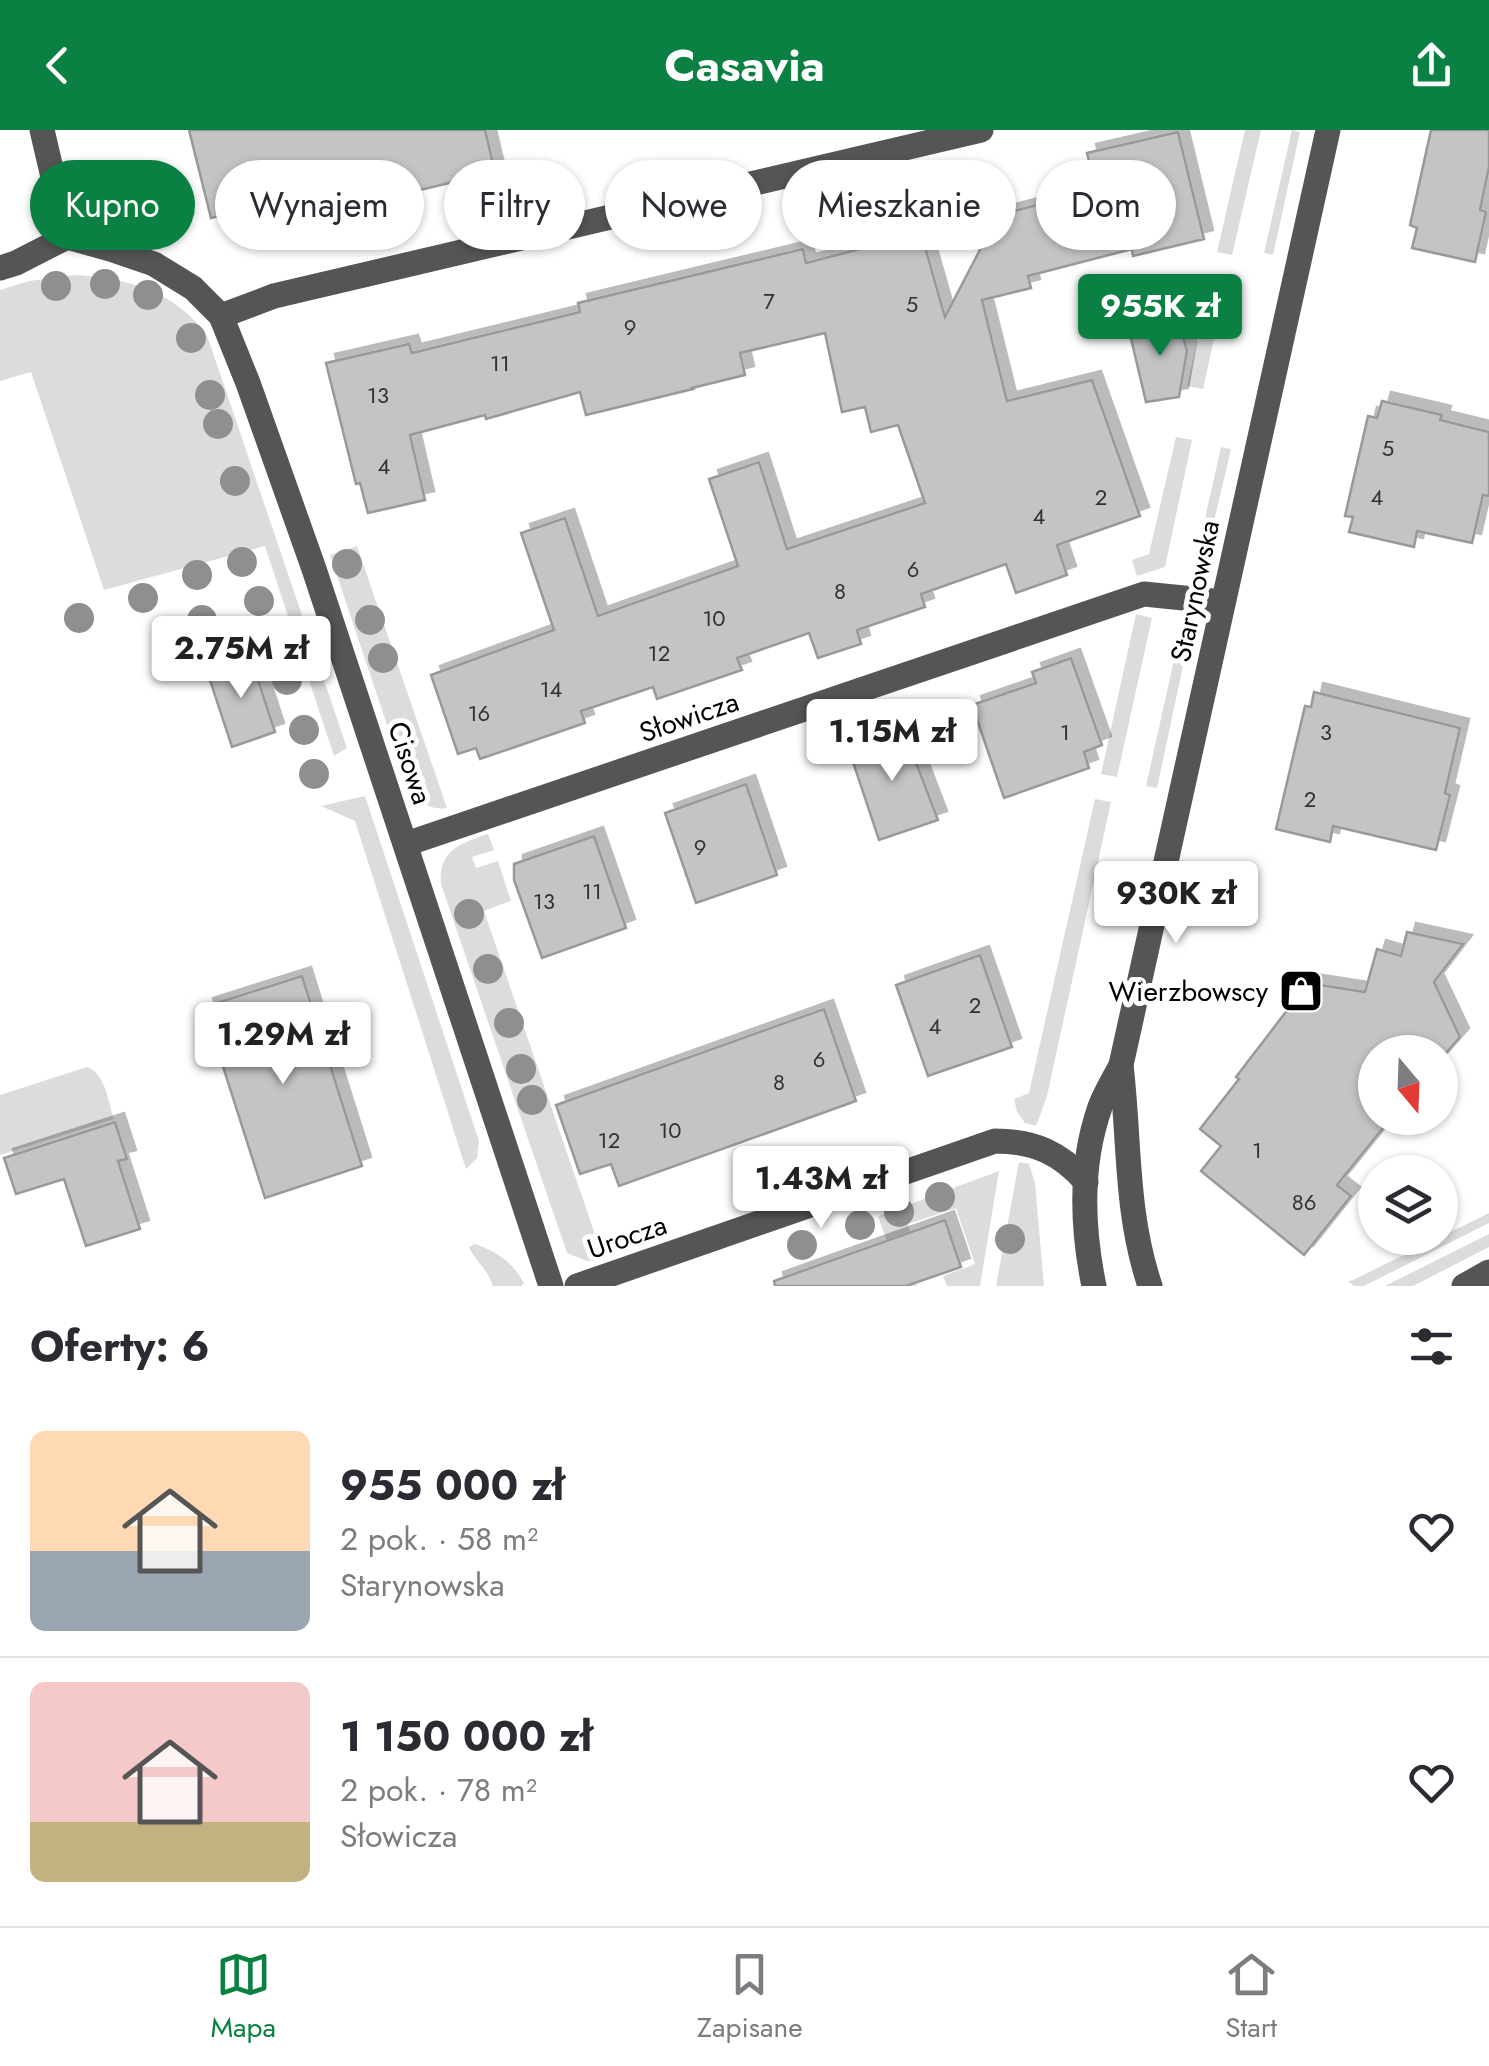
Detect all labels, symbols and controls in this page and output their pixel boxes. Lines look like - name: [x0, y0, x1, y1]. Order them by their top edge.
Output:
- text: Casavia: [664, 33, 825, 98]
- icon: back: [30, 38, 85, 93]
- icon: share: [1404, 38, 1459, 93]
- chip: Kupno: [30, 160, 195, 250]
- chip: Wynajem: [215, 160, 424, 250]
- chip: Filtry: [444, 160, 585, 250]
- chip: Nowe: [605, 160, 762, 250]
- chip: Mieszkanie: [782, 160, 1016, 250]
- chip: Dom: [1036, 160, 1176, 250]
- pin: 955K zł: [1068, 274, 1252, 359]
- text: 955K zł: [1100, 283, 1220, 329]
- house number: 7: [763, 285, 775, 317]
- house number: 5: [906, 288, 918, 320]
- house number: 9: [624, 311, 636, 343]
- house number: 11: [490, 347, 510, 379]
- house number: 13: [367, 379, 389, 411]
- house number: 5: [1382, 432, 1394, 464]
- house number: 4: [378, 450, 391, 482]
- house number: 2: [1095, 481, 1107, 513]
- house number: 4: [1371, 481, 1384, 513]
- house number: 4: [1033, 500, 1046, 532]
- street label: Starynowska: [1160, 516, 1230, 666]
- house number: 6: [907, 553, 919, 585]
- house number: 8: [834, 575, 846, 607]
- house number: 10: [702, 602, 726, 634]
- pin: 2.75M zł: [138, 616, 344, 701]
- text: 2.75M zł: [174, 625, 308, 671]
- house number: 12: [648, 637, 670, 669]
- house number: 14: [540, 673, 563, 705]
- street label: Słowicza: [634, 681, 744, 753]
- house number: 16: [468, 697, 490, 729]
- pin: 1.15M zł: [789, 699, 995, 784]
- text: 1.15M zł: [829, 708, 955, 754]
- street label: Cisowa: [377, 716, 443, 810]
- house number: 1: [1060, 716, 1070, 748]
- house number: 3: [1320, 716, 1332, 748]
- house number: 2: [1304, 783, 1316, 815]
- house number: 9: [694, 831, 706, 863]
- pin: 930K zł: [1084, 861, 1268, 946]
- text: 930K zł: [1116, 870, 1236, 916]
- house number: 11: [582, 875, 602, 907]
- house number: 13: [533, 885, 555, 917]
- shop icon: Wierzbowscy: [1278, 968, 1324, 1014]
- place label: Wierzbowscy: [1108, 971, 1269, 1012]
- house number: 2: [969, 989, 981, 1021]
- pin: 1.29M zł: [180, 1002, 386, 1087]
- house number: 4: [929, 1010, 942, 1042]
- text: 1.29M zł: [217, 1011, 349, 1057]
- north arrow: [1358, 1035, 1458, 1135]
- map controls: [1358, 1035, 1458, 1255]
- house number: 6: [813, 1043, 825, 1075]
- house number: 8: [773, 1066, 785, 1098]
- house number: 10: [658, 1114, 682, 1146]
- house number: 12: [598, 1124, 620, 1156]
- house number: 1: [1252, 1134, 1262, 1166]
- pin: 1.43M zł: [718, 1146, 924, 1231]
- text: 1.43M zł: [755, 1155, 887, 1201]
- button: layers: [1358, 1155, 1458, 1255]
- house number: 86: [1292, 1186, 1316, 1218]
- street label: Urocza: [582, 1204, 672, 1270]
- text: Oferty: 6: [30, 1316, 210, 1377]
- icon: filters: [1404, 1319, 1459, 1374]
- text: 955 000 zł: [340, 1455, 564, 1516]
- icon: home: [110, 1471, 230, 1591]
- icon: heart: [1404, 1504, 1459, 1559]
- text: 2 pok. · 58 m²: [340, 1516, 538, 1562]
- text: Starynowska: [340, 1562, 505, 1608]
- text: 1 150 000 zł: [340, 1706, 592, 1767]
- icon: home: [110, 1722, 230, 1842]
- icon: heart: [1404, 1755, 1459, 1810]
- text: 2 pok. · 78 m²: [340, 1767, 537, 1813]
- text: Słowicza: [340, 1813, 457, 1859]
- tab: Mapa: [210, 1947, 276, 2048]
- tab: Zapisane: [697, 1947, 803, 2048]
- tab: Start: [1224, 1947, 1279, 2048]

